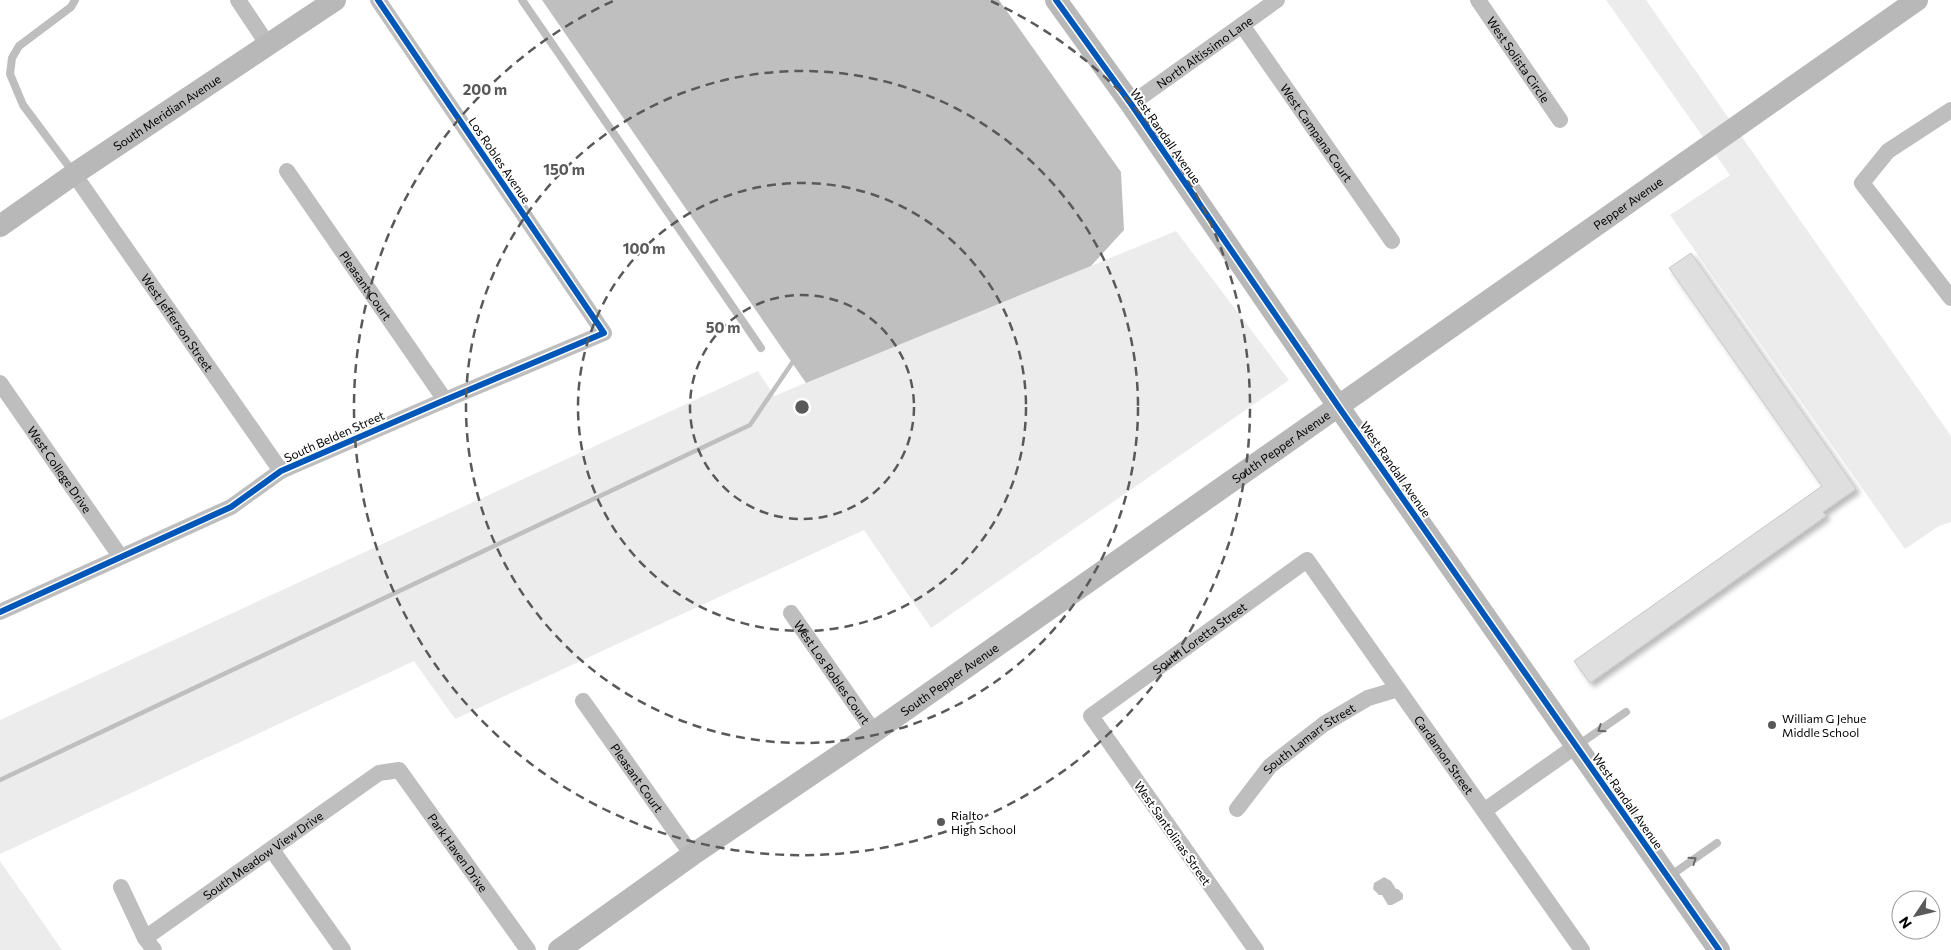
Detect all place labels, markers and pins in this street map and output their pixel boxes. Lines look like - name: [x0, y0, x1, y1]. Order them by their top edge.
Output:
- centre of rings: [793, 398, 811, 416]
- place label: William G Jehue Middle School: [1782, 711, 1866, 739]
- marker: William G Jehue Middle School: [1766, 719, 1778, 731]
- place label: Rialto High School: [951, 808, 1016, 836]
- marker: Rialto High School: [935, 816, 947, 828]

